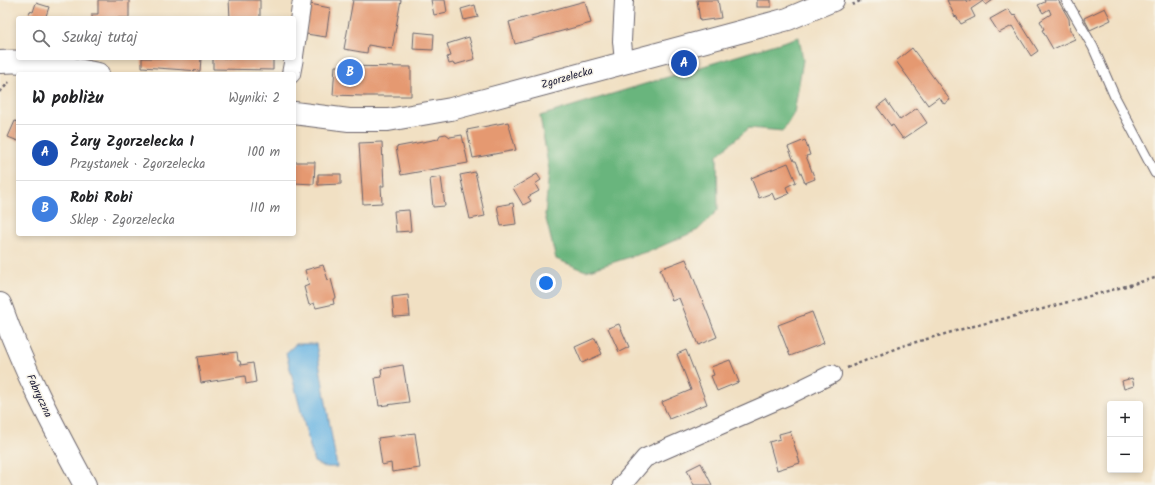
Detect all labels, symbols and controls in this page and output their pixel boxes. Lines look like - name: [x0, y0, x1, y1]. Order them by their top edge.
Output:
- search box: [16, 16, 296, 60]
- text: Szukaj tutaj: [62, 26, 137, 50]
- icon: search: [30, 27, 52, 49]
- pin: A: [671, 48, 697, 78]
- pin: B: [337, 57, 363, 87]
- street label: Zgorzelecka: [539, 62, 595, 94]
- text: W pobliżu: [32, 85, 103, 112]
- text: Wyniki: 2: [229, 88, 280, 109]
- text: Żary Zgorzelecka I: [70, 130, 194, 154]
- text: A: [41, 142, 49, 163]
- text: 100 m: [247, 142, 280, 163]
- text: Przystanek · Zgorzelecka: [70, 154, 205, 175]
- text: Robi Robi: [70, 186, 132, 210]
- text: B: [41, 198, 49, 219]
- text: 110 m: [250, 198, 280, 219]
- text: Sklep · Zgorzelecka: [70, 210, 175, 231]
- your location: [536, 273, 556, 293]
- street label: Fabryczna: [21, 371, 57, 421]
- map controls: [1107, 401, 1143, 473]
- button: +: [1107, 401, 1143, 437]
- button: −: [1107, 437, 1143, 473]

